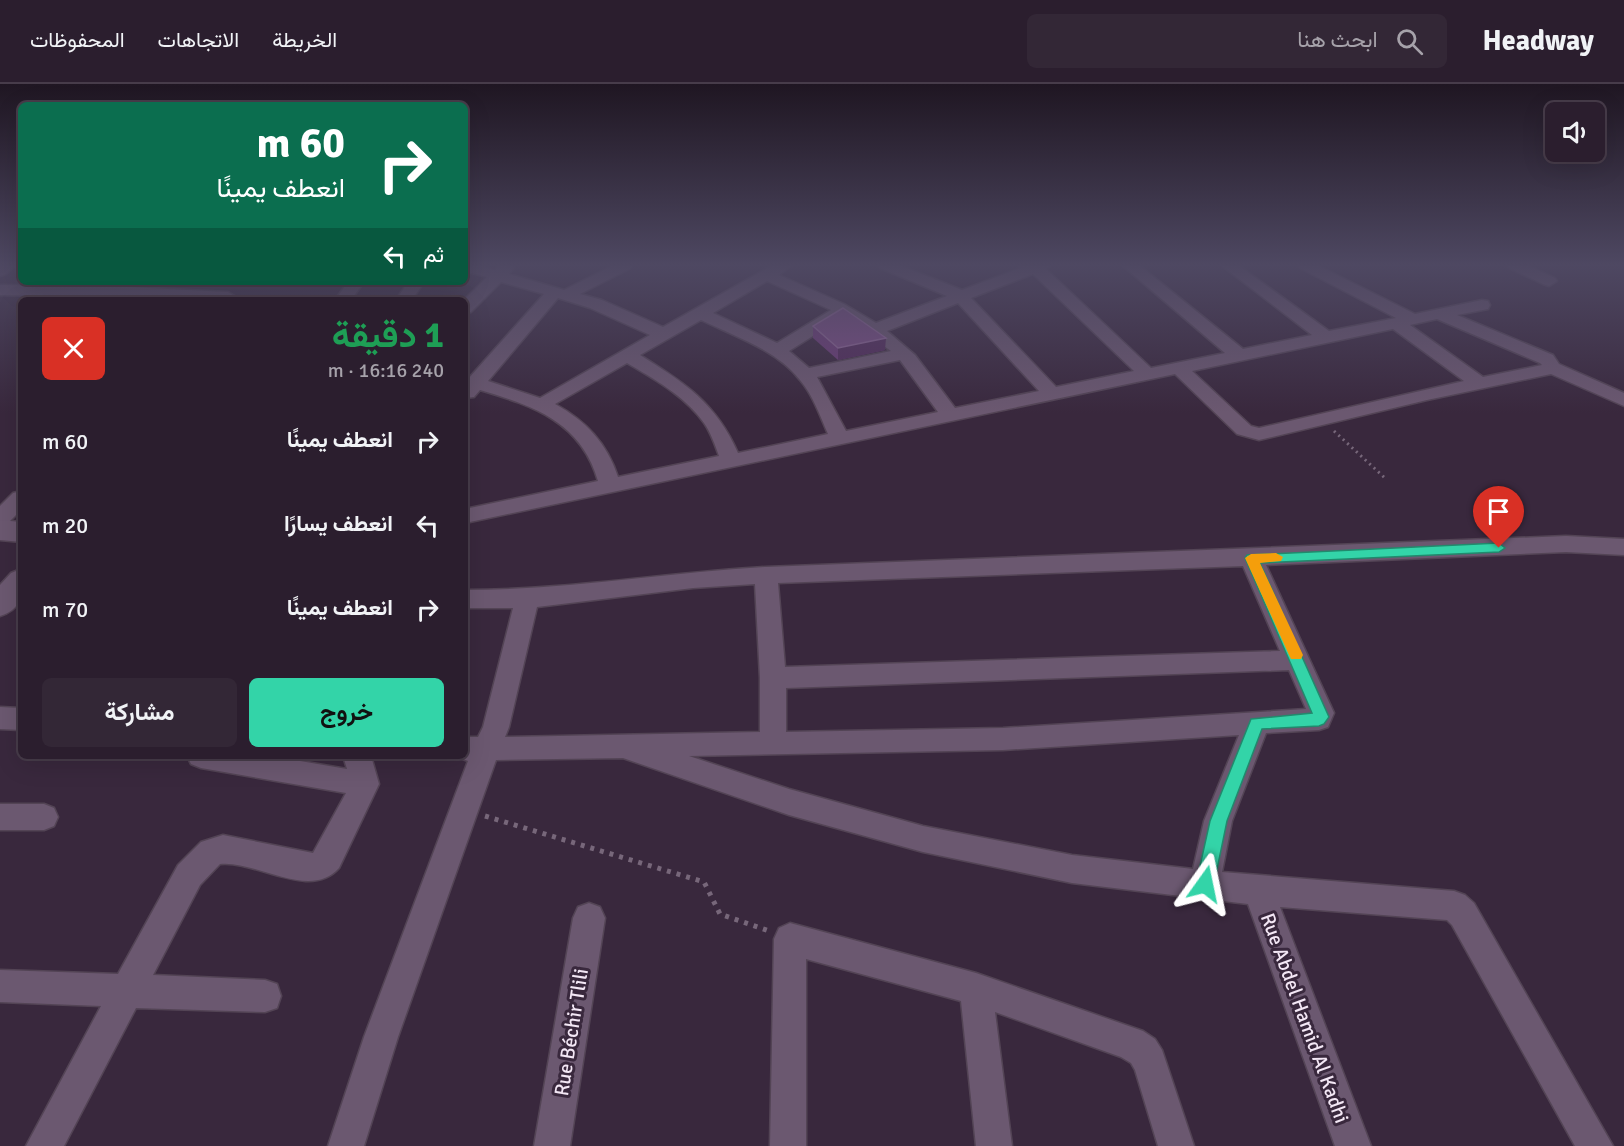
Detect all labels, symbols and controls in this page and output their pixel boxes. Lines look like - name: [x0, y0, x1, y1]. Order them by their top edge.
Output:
- search box: [1027, 14, 1447, 68]
- text: Headway: [1483, 24, 1594, 58]
- icon: search: [1393, 25, 1426, 58]
- text: ابحث هنا: [1297, 26, 1378, 53]
- text: المحفوظات: [30, 27, 125, 53]
- text: الاتجاهات: [158, 27, 239, 53]
- text: الخريطة: [272, 27, 337, 53]
- map controls: [1545, 102, 1605, 162]
- button: sound: [1545, 102, 1605, 162]
- text: 60 m: [256, 118, 345, 169]
- icon: right: [366, 126, 444, 204]
- text: انعطف يمينًا: [216, 172, 345, 205]
- icon: left: [378, 240, 411, 273]
- text: ثم: [423, 241, 444, 268]
- text: 1 دقيقة: [332, 313, 444, 358]
- button: close: [42, 317, 105, 380]
- text: 240 m · 16:16: [328, 358, 444, 383]
- icon: right: [411, 425, 444, 458]
- text: انعطف يمينًا: [287, 426, 393, 453]
- text: 60 m: [42, 428, 88, 455]
- pin: [1473, 486, 1524, 548]
- icon: arrive: [1482, 495, 1515, 528]
- icon: left: [411, 509, 444, 542]
- text: انعطف يسارًا: [284, 510, 393, 537]
- text: 20 m: [42, 512, 88, 539]
- icon: right: [411, 593, 444, 626]
- text: انعطف يمينًا: [287, 594, 393, 621]
- text: 70 m: [42, 596, 88, 623]
- button: مشاركة: [42, 678, 237, 747]
- button: خروج: [249, 678, 444, 747]
- position arrow: [1173, 852, 1237, 916]
- street label: Rue Abdel Hamid Al Kadhi: [1255, 910, 1354, 1127]
- street label: Rue Béchir Tlili: [549, 967, 594, 1098]

